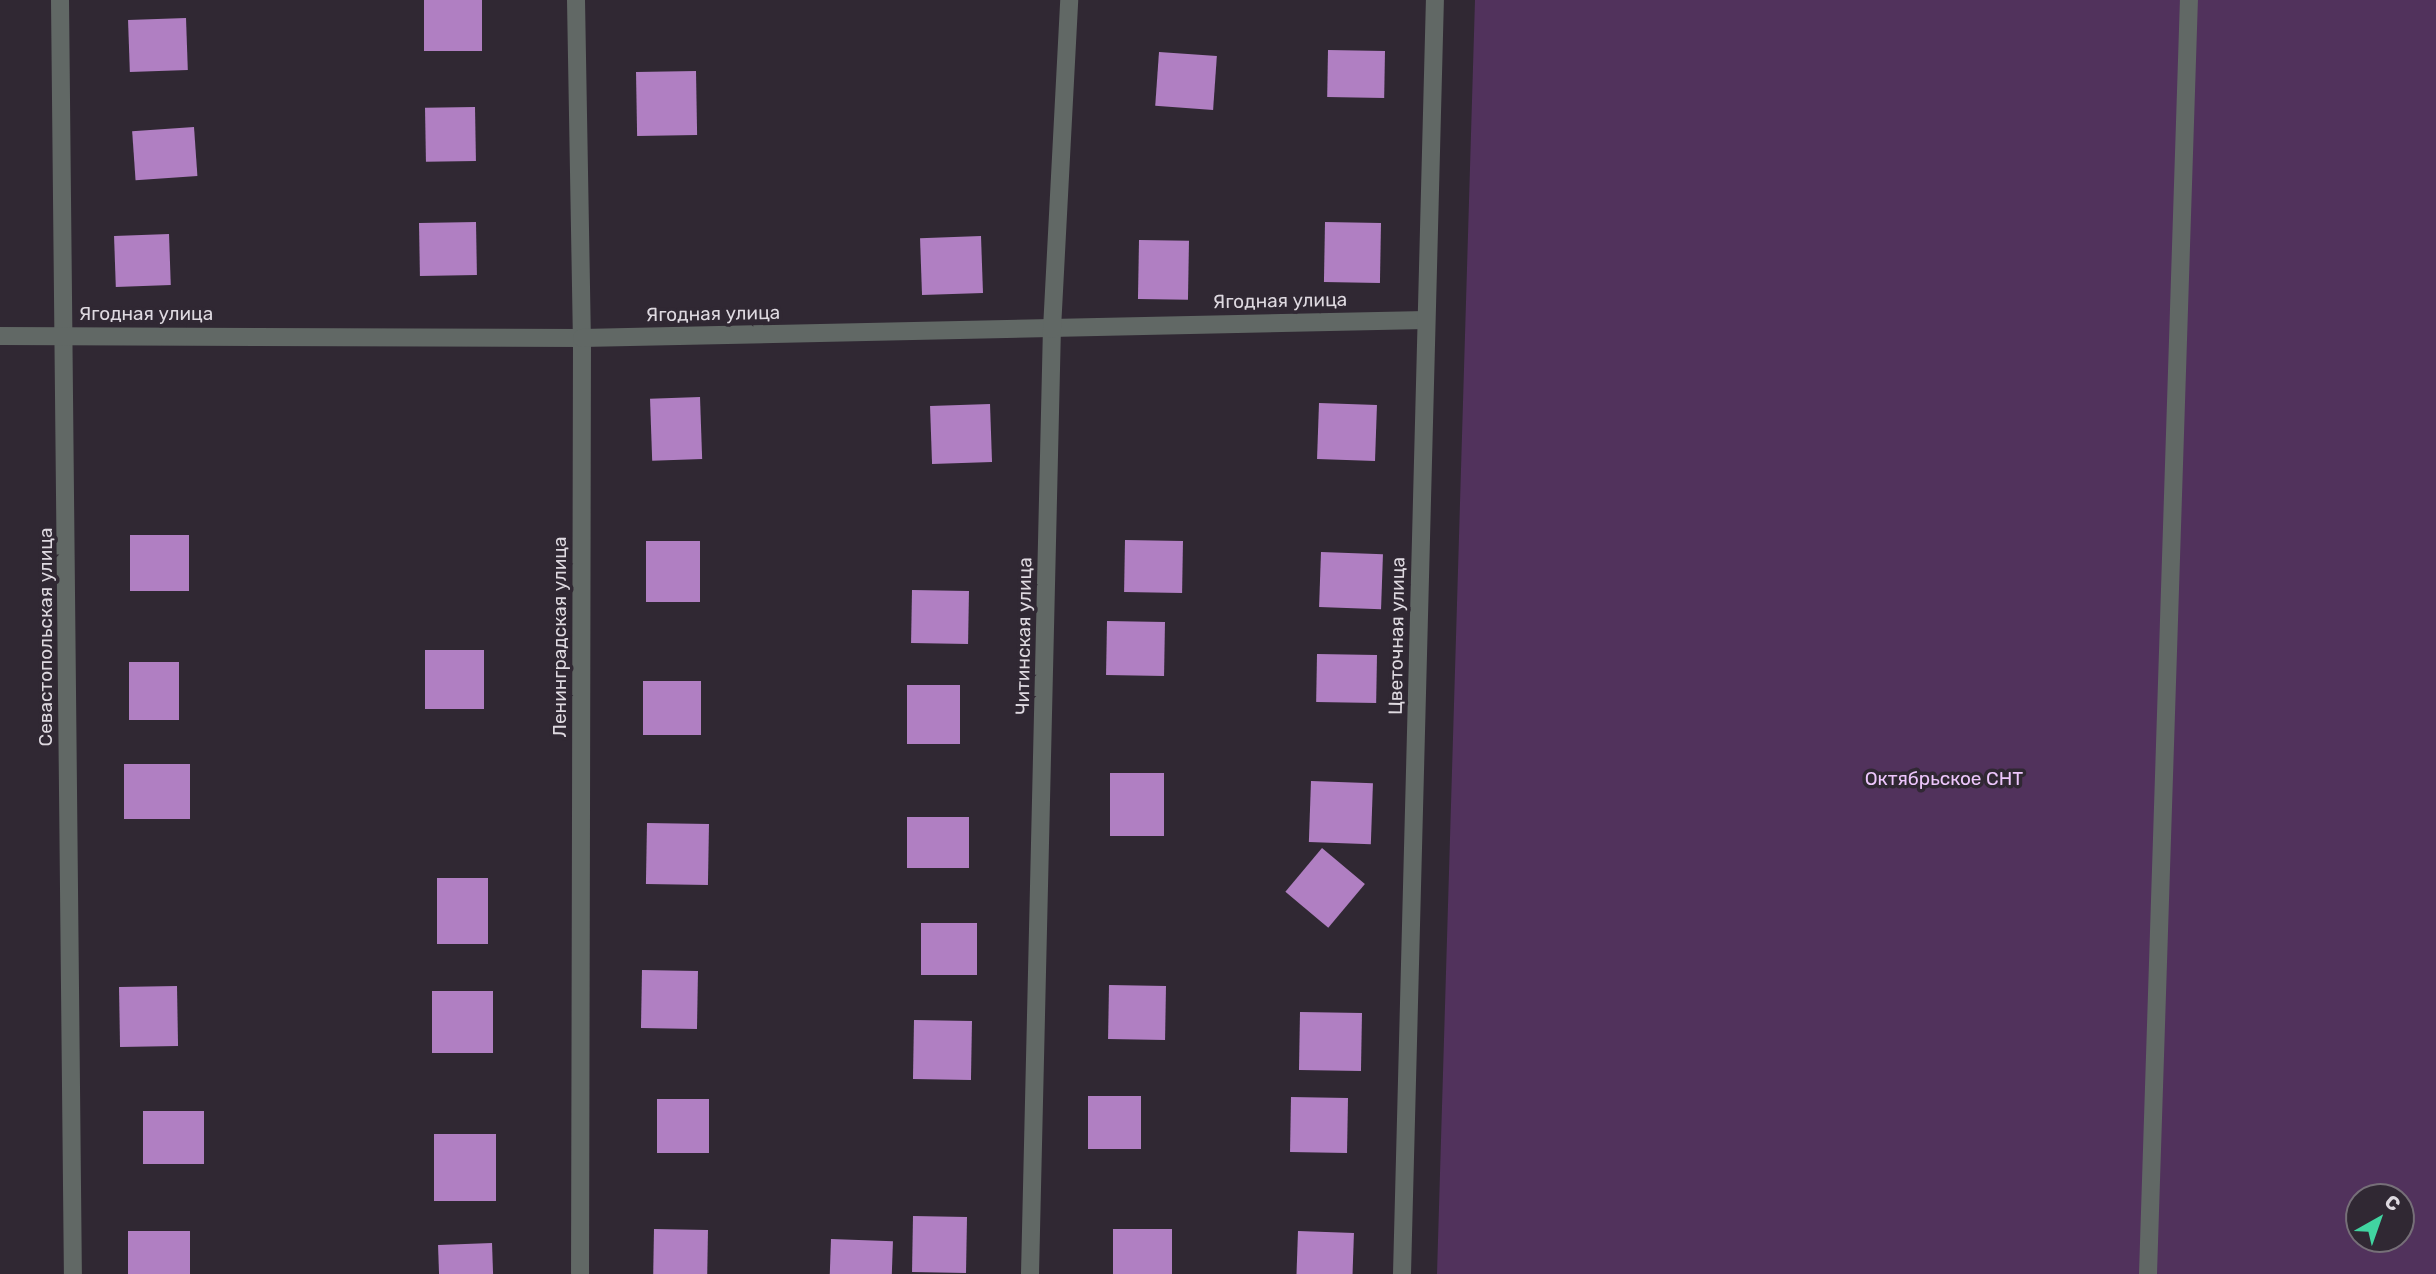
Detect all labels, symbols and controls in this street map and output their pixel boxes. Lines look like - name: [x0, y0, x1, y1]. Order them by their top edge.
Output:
- street label: Ягодная улица: [1213, 288, 1347, 314]
- street label: Ягодная улица: [646, 301, 780, 327]
- street label: Ягодная улица: [79, 303, 213, 325]
- street label: Севастопольская улица: [35, 528, 57, 746]
- street label: Ленинградская улица: [549, 537, 571, 737]
- street label: Читинская улица: [1011, 557, 1037, 715]
- street label: Цветочная улица: [1384, 557, 1410, 715]
- park label: Октябрьское СНТ: [1865, 768, 2023, 790]
- north arrow: [2345, 1183, 2415, 1253]
- text: С: [2380, 1190, 2405, 1216]

